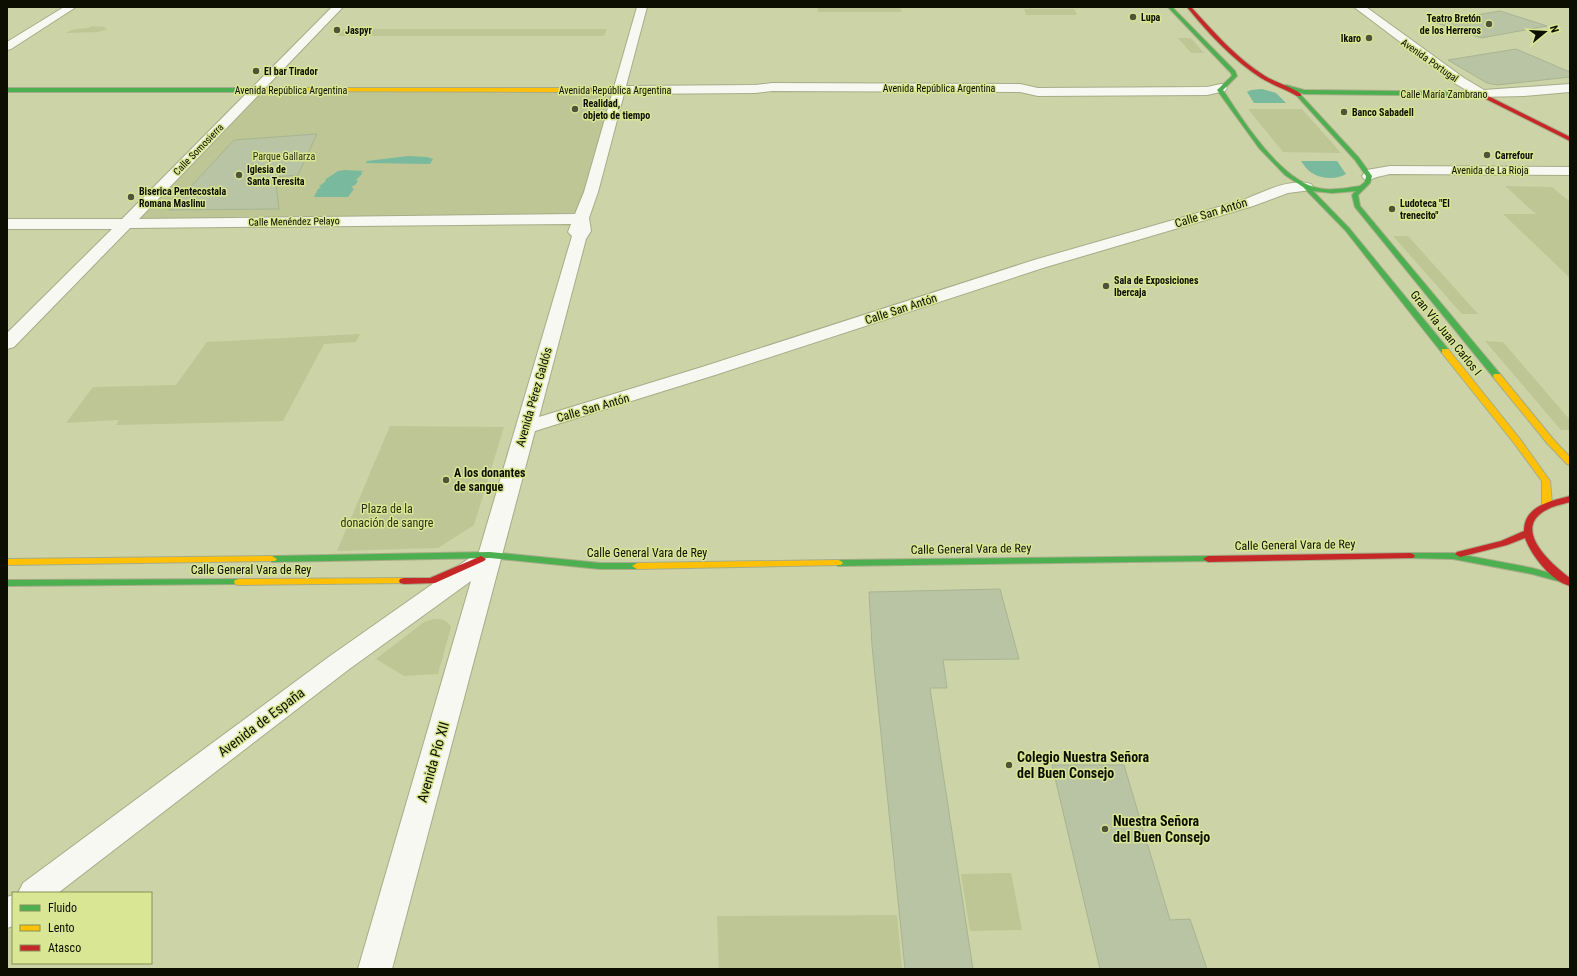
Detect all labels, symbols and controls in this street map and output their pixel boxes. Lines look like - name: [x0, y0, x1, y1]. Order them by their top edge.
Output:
- marker: Lupa: [1128, 12, 1138, 22]
- place label: Lupa: [1141, 12, 1161, 23]
- north arrow: [1525, 12, 1565, 52]
- place label: Teatro Bretón de los Herreros: [1420, 13, 1481, 36]
- marker: Teatro Bretón de los Herreros: [1484, 19, 1494, 29]
- text: N: [1547, 24, 1561, 35]
- marker: Jaspyr: [332, 25, 342, 35]
- place label: Jaspyr: [345, 25, 373, 36]
- place label: Ikaro: [1341, 33, 1361, 44]
- marker: Ikaro: [1364, 33, 1374, 43]
- street label: Avenida Portugal: [1399, 37, 1460, 84]
- marker: El bar Tirador: [251, 66, 261, 76]
- place label: El bar Tirador: [264, 66, 318, 77]
- street label: Avenida República Argentina: [883, 83, 996, 94]
- street label: Avenida República Argentina: [235, 85, 348, 96]
- street label: Avenida República Argentina: [559, 85, 672, 96]
- street label: Calle María Zambrano: [1401, 89, 1487, 100]
- place label: Realidad, objeto de tiempo: [583, 98, 650, 121]
- marker: Realidad, objeto de tiempo: [570, 104, 580, 114]
- marker: Banco Sabadell: [1339, 107, 1349, 117]
- place label: Banco Sabadell: [1352, 107, 1414, 118]
- street label: Calle Somosierra: [171, 121, 226, 177]
- marker: Carrefour: [1482, 150, 1492, 160]
- place label: Carrefour: [1495, 150, 1534, 161]
- park label: Parque Gallarza: [253, 151, 315, 162]
- place label: Iglesia de Santa Teresita: [247, 164, 305, 187]
- street label: Avenida de La Rioja: [1451, 165, 1529, 176]
- marker: Iglesia de Santa Teresita: [234, 170, 244, 180]
- place label: Biserica Pentecostala Romana Maslinu: [139, 186, 226, 209]
- marker: Biserica Pentecostala Romana Maslinu: [126, 192, 136, 202]
- street label: Calle San Antón: [1173, 195, 1249, 231]
- place label: Ludoteca "El trenecito": [1400, 198, 1450, 221]
- marker: Ludoteca "El trenecito": [1387, 204, 1397, 214]
- street label: Calle Menéndez Pelayo: [248, 215, 340, 228]
- place label: Sala de Exposiciones Ibercaja: [1114, 275, 1199, 298]
- marker: Sala de Exposiciones Ibercaja: [1101, 281, 1111, 291]
- street label: Gran Vía Juan Carlos I: [1408, 288, 1484, 378]
- street label: Calle San Antón: [863, 291, 939, 327]
- street label: Avenida Pérez Galdós: [513, 346, 555, 448]
- street label: Calle San Antón: [555, 391, 631, 425]
- place label: A los donantes de sangue: [454, 466, 526, 494]
- marker: A los donantes de sangue: [441, 475, 451, 485]
- park label: Plaza de la donación de sangre: [341, 502, 434, 530]
- street label: Calle General Vara de Rey: [1235, 537, 1355, 553]
- street label: Calle General Vara de Rey: [911, 541, 1031, 557]
- street label: Calle General Vara de Rey: [587, 546, 707, 560]
- street label: Calle General Vara de Rey: [191, 563, 311, 577]
- street label: Avenida de España: [215, 684, 307, 760]
- street label: Avenida Pío XII: [414, 720, 452, 804]
- place label: Colegio Nuestra Señora del Buen Consejo: [1017, 749, 1150, 781]
- marker: Colegio Nuestra Señora del Buen Consejo: [1004, 760, 1014, 770]
- place label: Nuestra Señora del Buen Consejo: [1113, 813, 1210, 845]
- marker: Nuestra Señora del Buen Consejo: [1100, 824, 1110, 834]
- legend: [12, 892, 152, 964]
- text: Fluido: [48, 901, 77, 915]
- text: Lento: [48, 921, 75, 935]
- text: Atasco: [48, 941, 81, 955]

